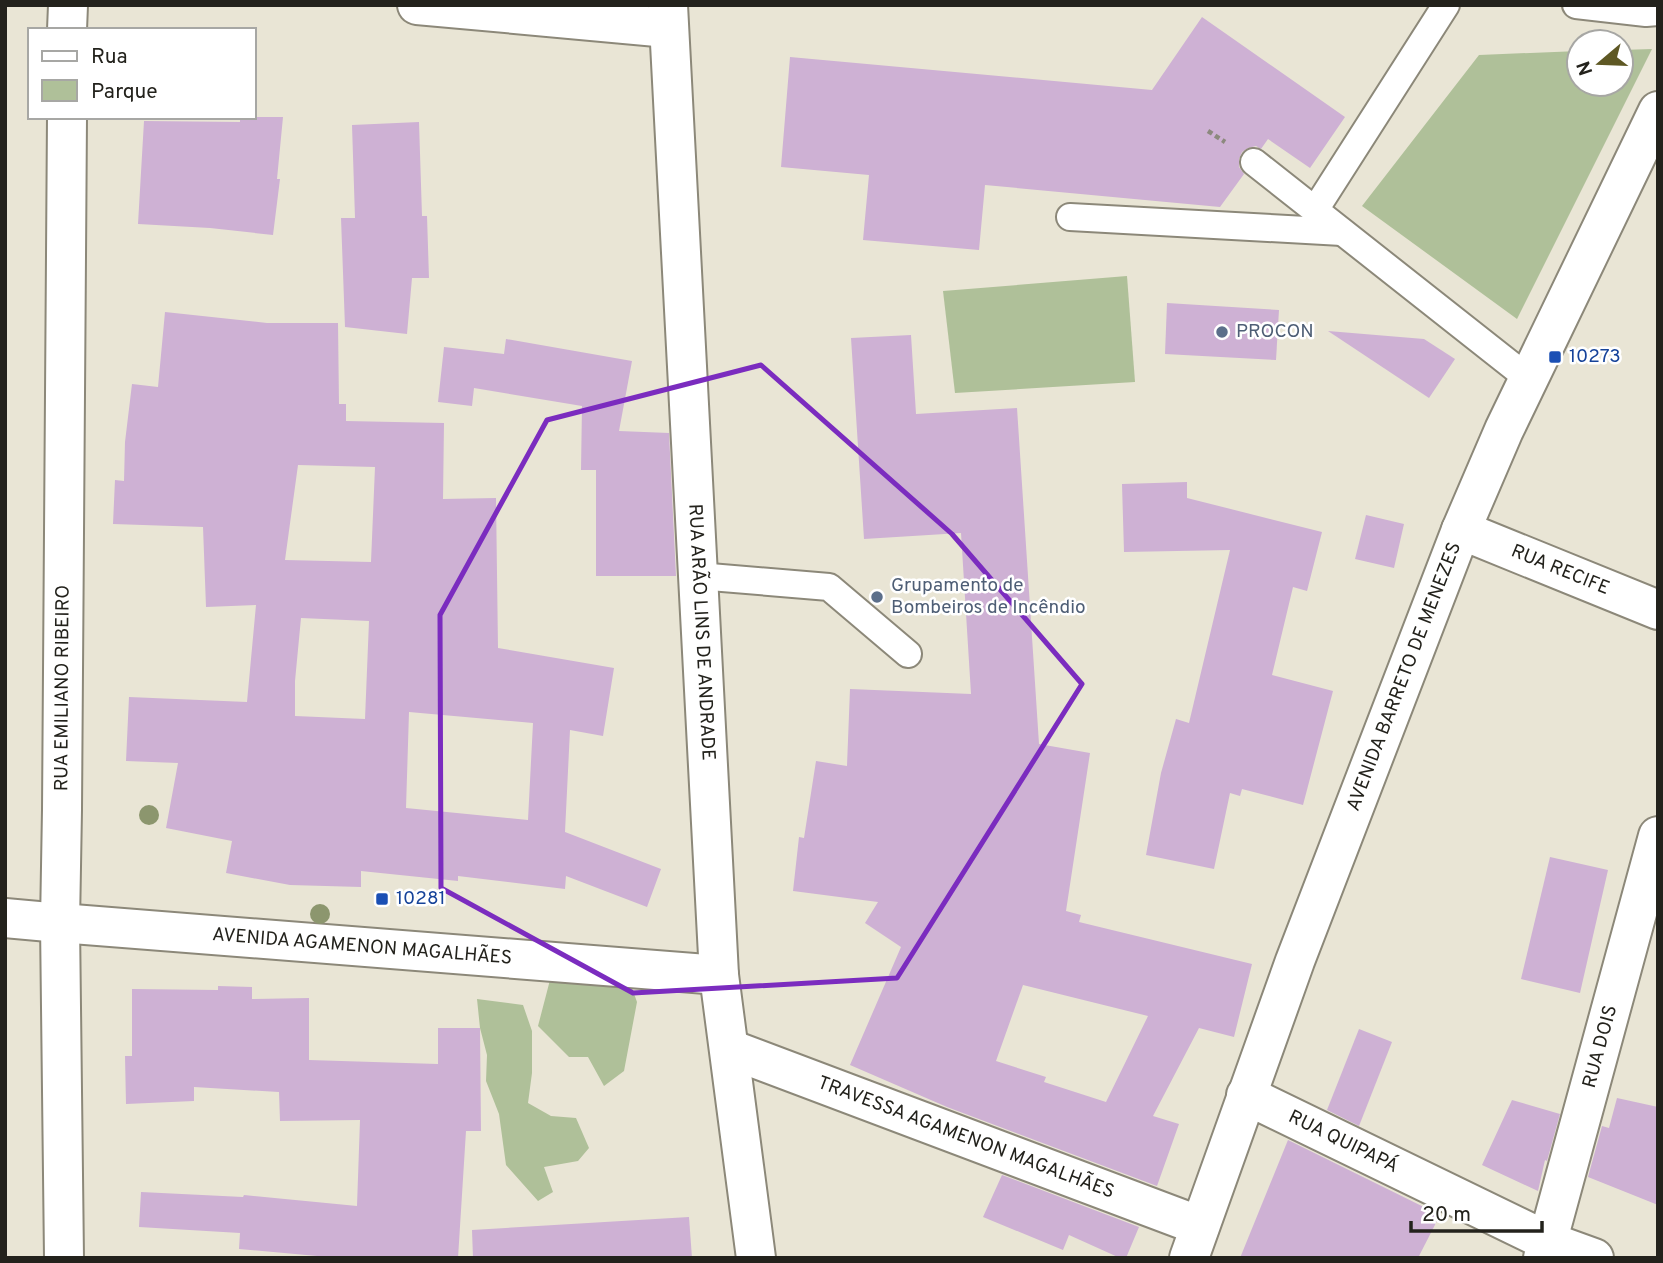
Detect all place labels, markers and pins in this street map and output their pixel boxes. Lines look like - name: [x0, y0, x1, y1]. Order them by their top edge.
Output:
- place label: PROCON: [1236, 320, 1314, 344]
- marker: PROCON: [1214, 324, 1230, 340]
- place label: 10273: [1569, 345, 1621, 369]
- marker: 10273: [1547, 349, 1563, 365]
- place label: Grupamento de Bombeiros de Incêndio: [891, 574, 1086, 620]
- marker: Grupamento de Bombeiros de Incêndio: [869, 589, 885, 605]
- place label: 10281: [396, 887, 446, 911]
- marker: 10281: [374, 891, 390, 907]

